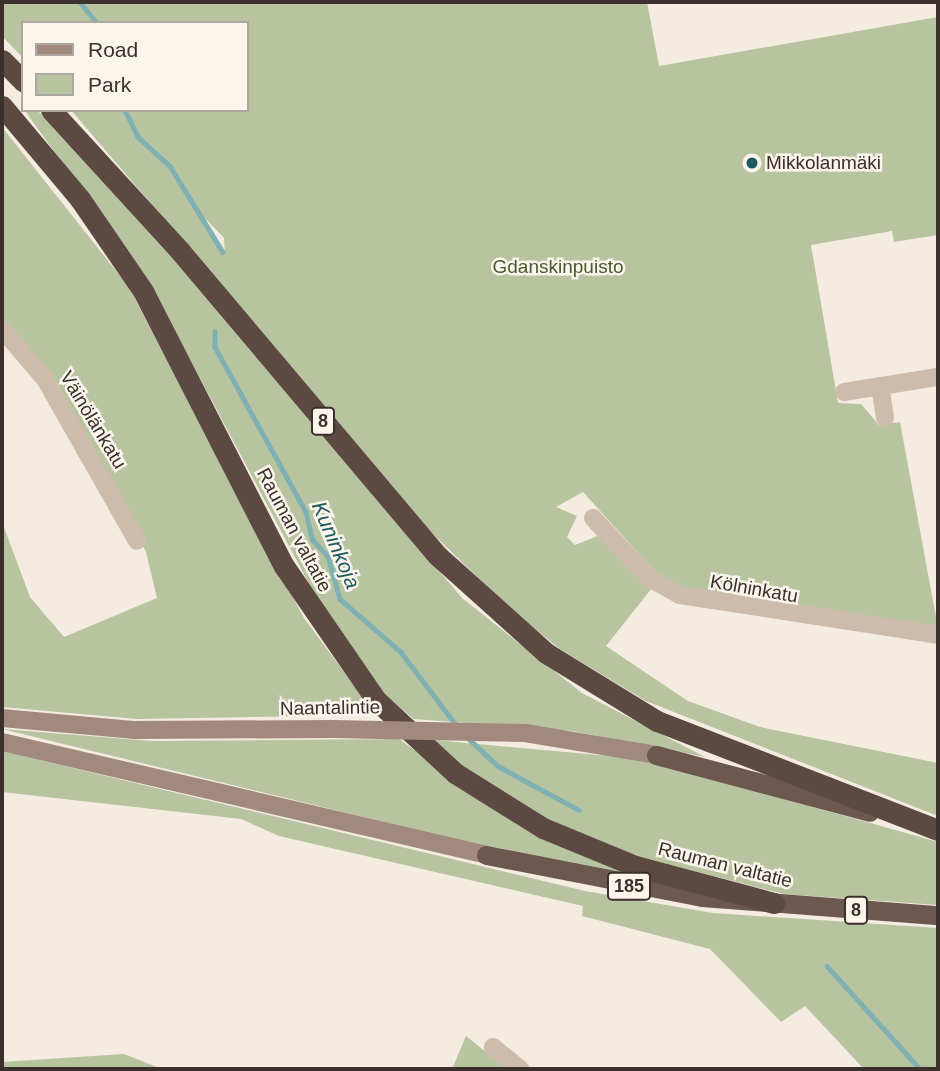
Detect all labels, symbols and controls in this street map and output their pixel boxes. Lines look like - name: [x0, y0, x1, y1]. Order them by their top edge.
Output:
- legend: [21, 21, 248, 112]
- text: Road: [88, 38, 138, 61]
- text: Park: [88, 73, 131, 96]
- place label: Mikkolanmäki: [766, 152, 881, 174]
- marker: Mikkolanmäki: [744, 155, 760, 171]
- park label: Gdanskinpuisto: [493, 256, 623, 278]
- street label: Väinölänkatu: [55, 367, 131, 473]
- road number: 8: [311, 407, 335, 436]
- street label: Rauman valtatie: [252, 464, 336, 596]
- water label: Kuninkoja: [306, 498, 366, 592]
- street label: Kölninkatu: [708, 570, 800, 608]
- street label: Naantalintie: [280, 696, 380, 720]
- street label: Rauman valtatie: [656, 837, 794, 893]
- road number: 185: [606, 872, 652, 900]
- road number: 8: [844, 896, 868, 925]

